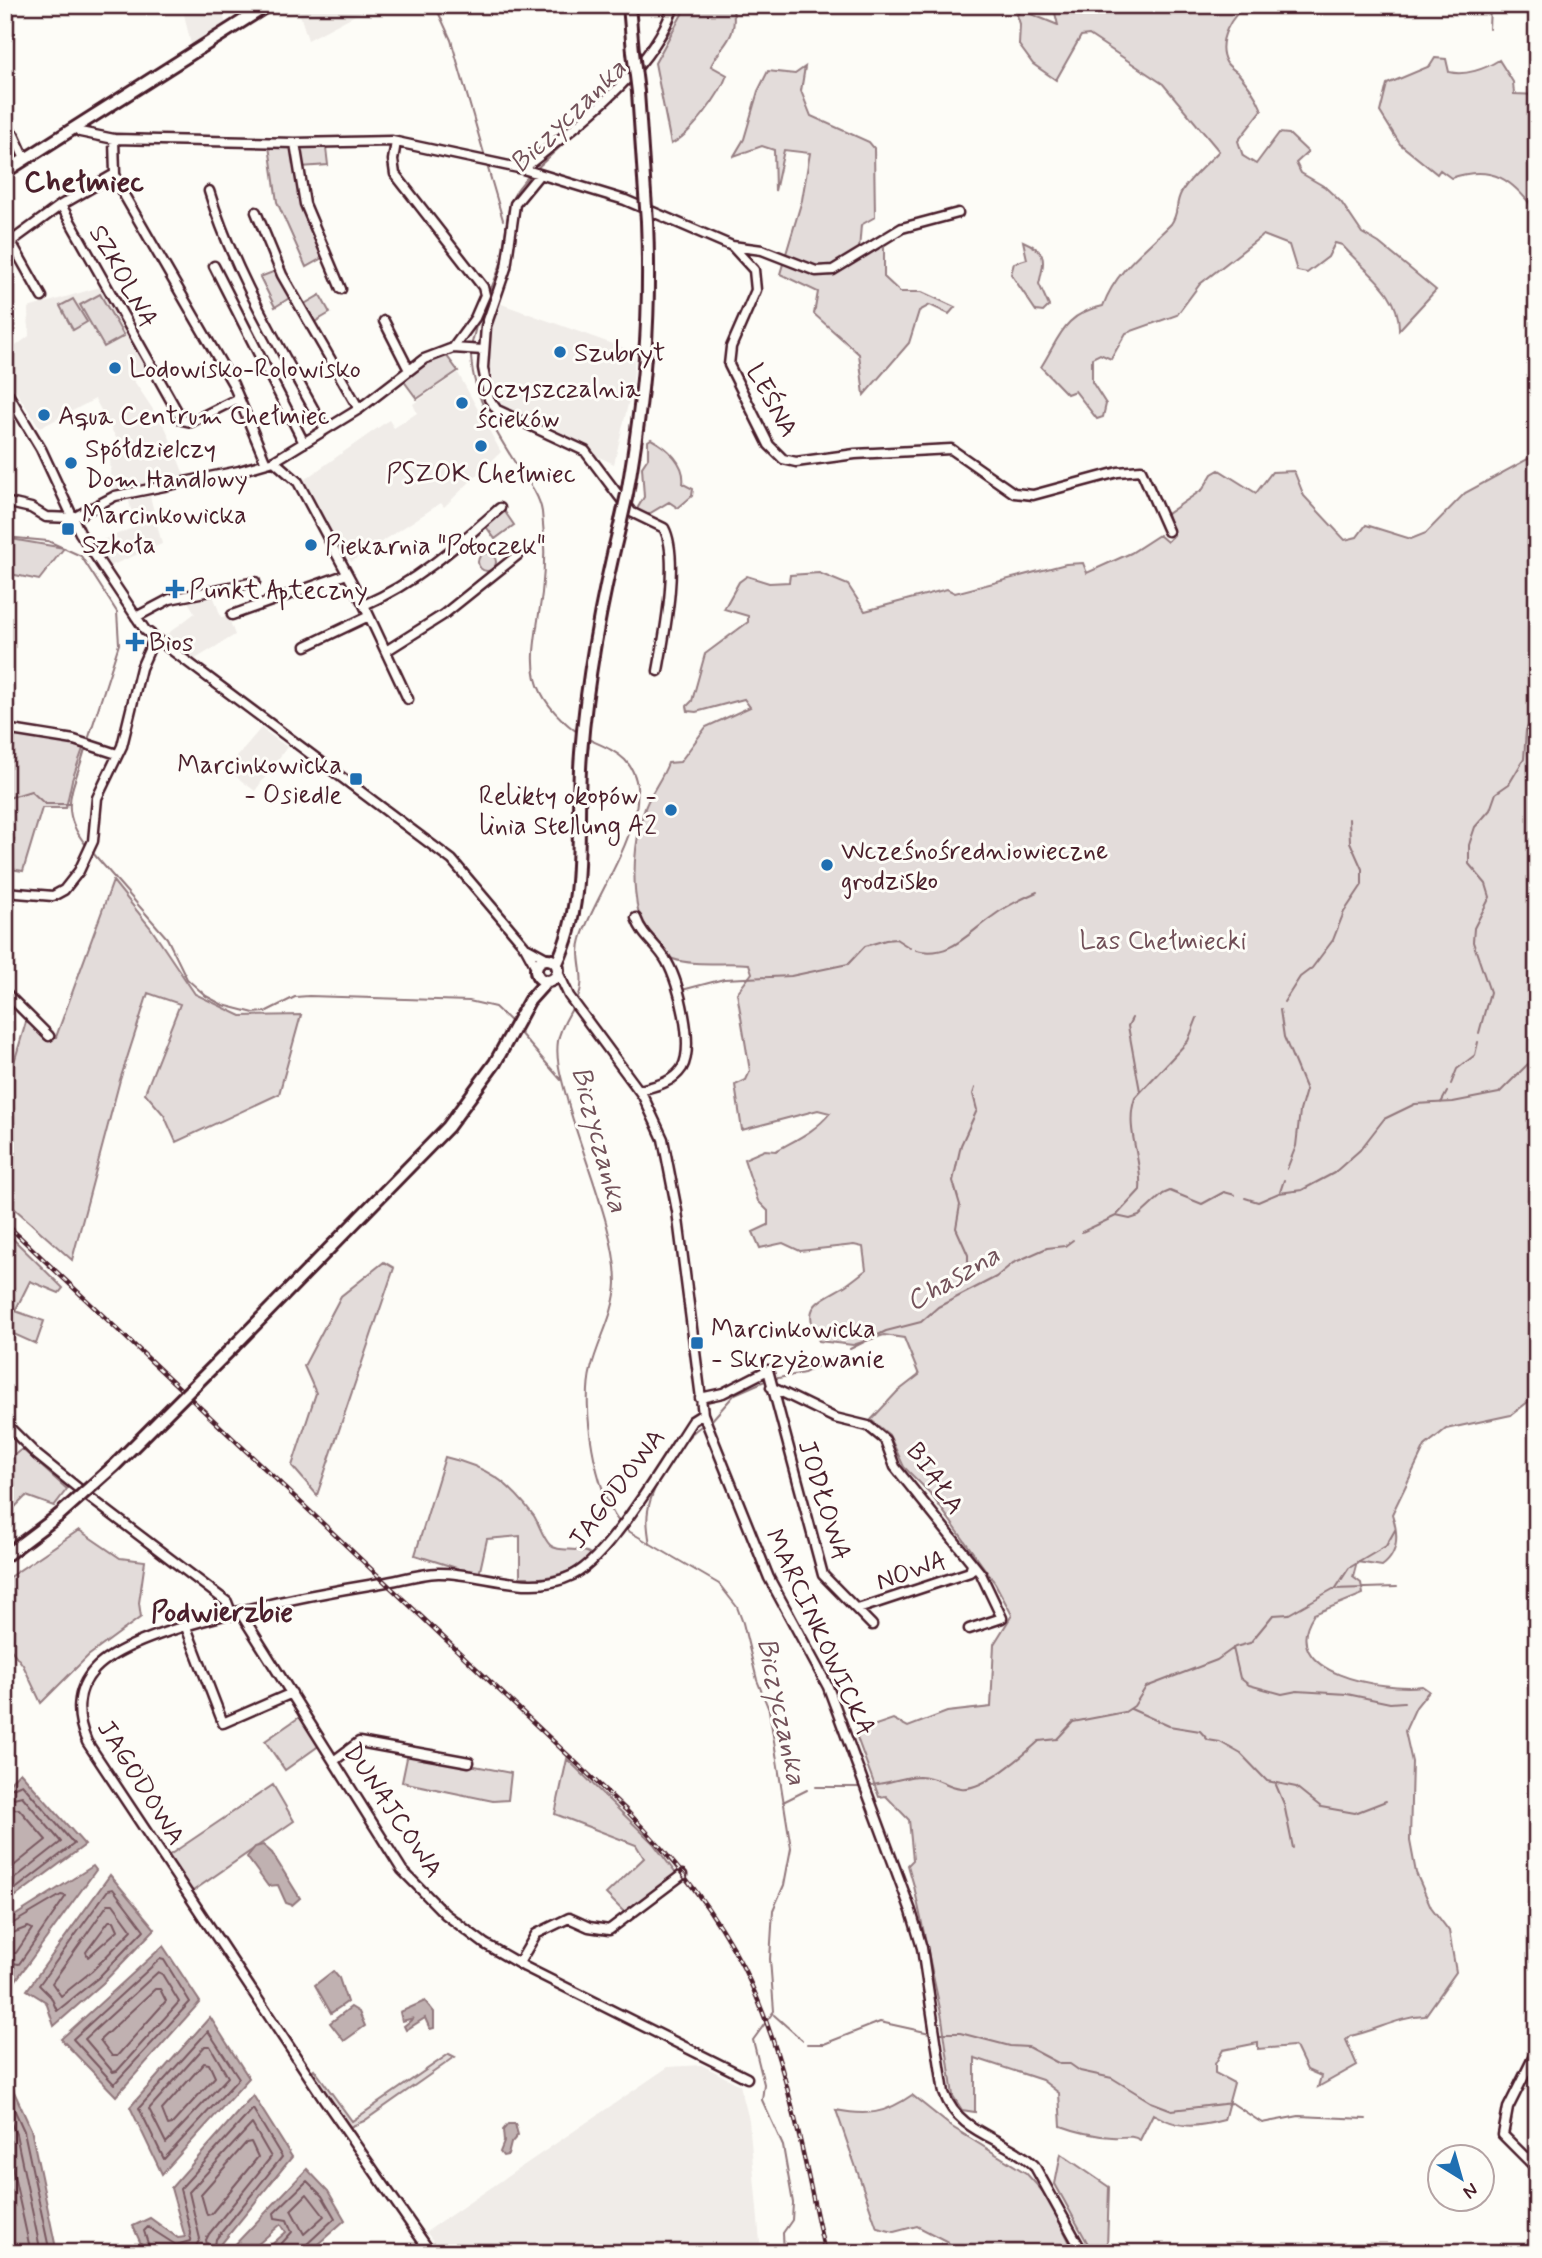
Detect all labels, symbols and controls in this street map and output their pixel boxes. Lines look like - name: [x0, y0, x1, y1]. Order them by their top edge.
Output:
- water label: Biczyczanka: [502, 51, 636, 182]
- district label: Chełmiec: [24, 163, 144, 202]
- street label: SZKOLNA: [80, 219, 164, 335]
- place label: Szubryt: [574, 337, 665, 371]
- marker: Szubryt: [552, 344, 568, 360]
- place label: Lodowisko-Rolowisko: [129, 353, 361, 387]
- street label: LEŚNA: [737, 358, 806, 444]
- marker: Lodowisko-Rolowisko: [107, 360, 123, 376]
- place label: Oczyszczalnia ścieków: [476, 373, 641, 437]
- marker: Oczyszczalnia ścieków: [454, 395, 470, 411]
- place label: Aqua Centrum Chełmiec: [58, 400, 330, 434]
- marker: Aqua Centrum Chełmiec: [36, 407, 52, 423]
- place label: Spółdzielczy Dom Handlowy: [85, 433, 248, 497]
- marker: PSZOK Chełmiec: [473, 438, 489, 454]
- marker: Spółdzielczy Dom Handlowy: [63, 455, 79, 471]
- place label: PSZOK Chełmiec: [386, 458, 576, 492]
- place label: Marcinkowicka Szkoła: [82, 499, 247, 563]
- marker: Marcinkowicka Szkoła: [60, 521, 76, 537]
- place label: Piekarnia "Potoczek": [325, 530, 546, 564]
- marker: Piekarnia "Potoczek": [303, 537, 319, 553]
- place label: Punkt Apteczny: [189, 574, 368, 611]
- marker: Punkt Apteczny: [167, 581, 183, 597]
- place label: Bios: [149, 627, 194, 661]
- marker: Bios: [127, 634, 143, 650]
- place label: Marcinkowicka - Osiedle: [177, 749, 342, 813]
- marker: Marcinkowicka - Osiedle: [348, 771, 364, 787]
- place label: Relikty okopów - linia Stellung A2: [479, 780, 657, 846]
- marker: Relikty okopów - linia Stellung A2: [663, 802, 679, 818]
- place label: Wcześnośredniowieczne grodzisko: [841, 835, 1108, 899]
- marker: Wcześnośredniowieczne grodzisko: [819, 857, 835, 873]
- park label: Las Chełmiecki: [1079, 925, 1247, 959]
- water label: Biczyczanka: [561, 1063, 636, 1217]
- water label: Chaszna: [900, 1237, 1007, 1321]
- place label: Marcinkowicka - Skrzyżowanie: [711, 1313, 885, 1377]
- marker: Marcinkowicka - Skrzyżowanie: [689, 1335, 705, 1351]
- street label: JAGODOWA: [561, 1422, 674, 1556]
- street label: JODŁOWA: [789, 1436, 858, 1565]
- street label: BIAŁA: [897, 1436, 971, 1522]
- street label: MARCINKOWICKA: [756, 1524, 882, 1742]
- street label: NOWA: [872, 1544, 952, 1600]
- district label: Podwierzbie: [151, 1595, 293, 1632]
- water label: Biczyczanka: [747, 1635, 814, 1789]
- street label: JAGODOWA: [88, 1714, 192, 1852]
- street label: DUNAJCOWA: [335, 1737, 450, 1885]
- north arrow: [1426, 2142, 1496, 2212]
- text: N: [1458, 2177, 1483, 2204]

